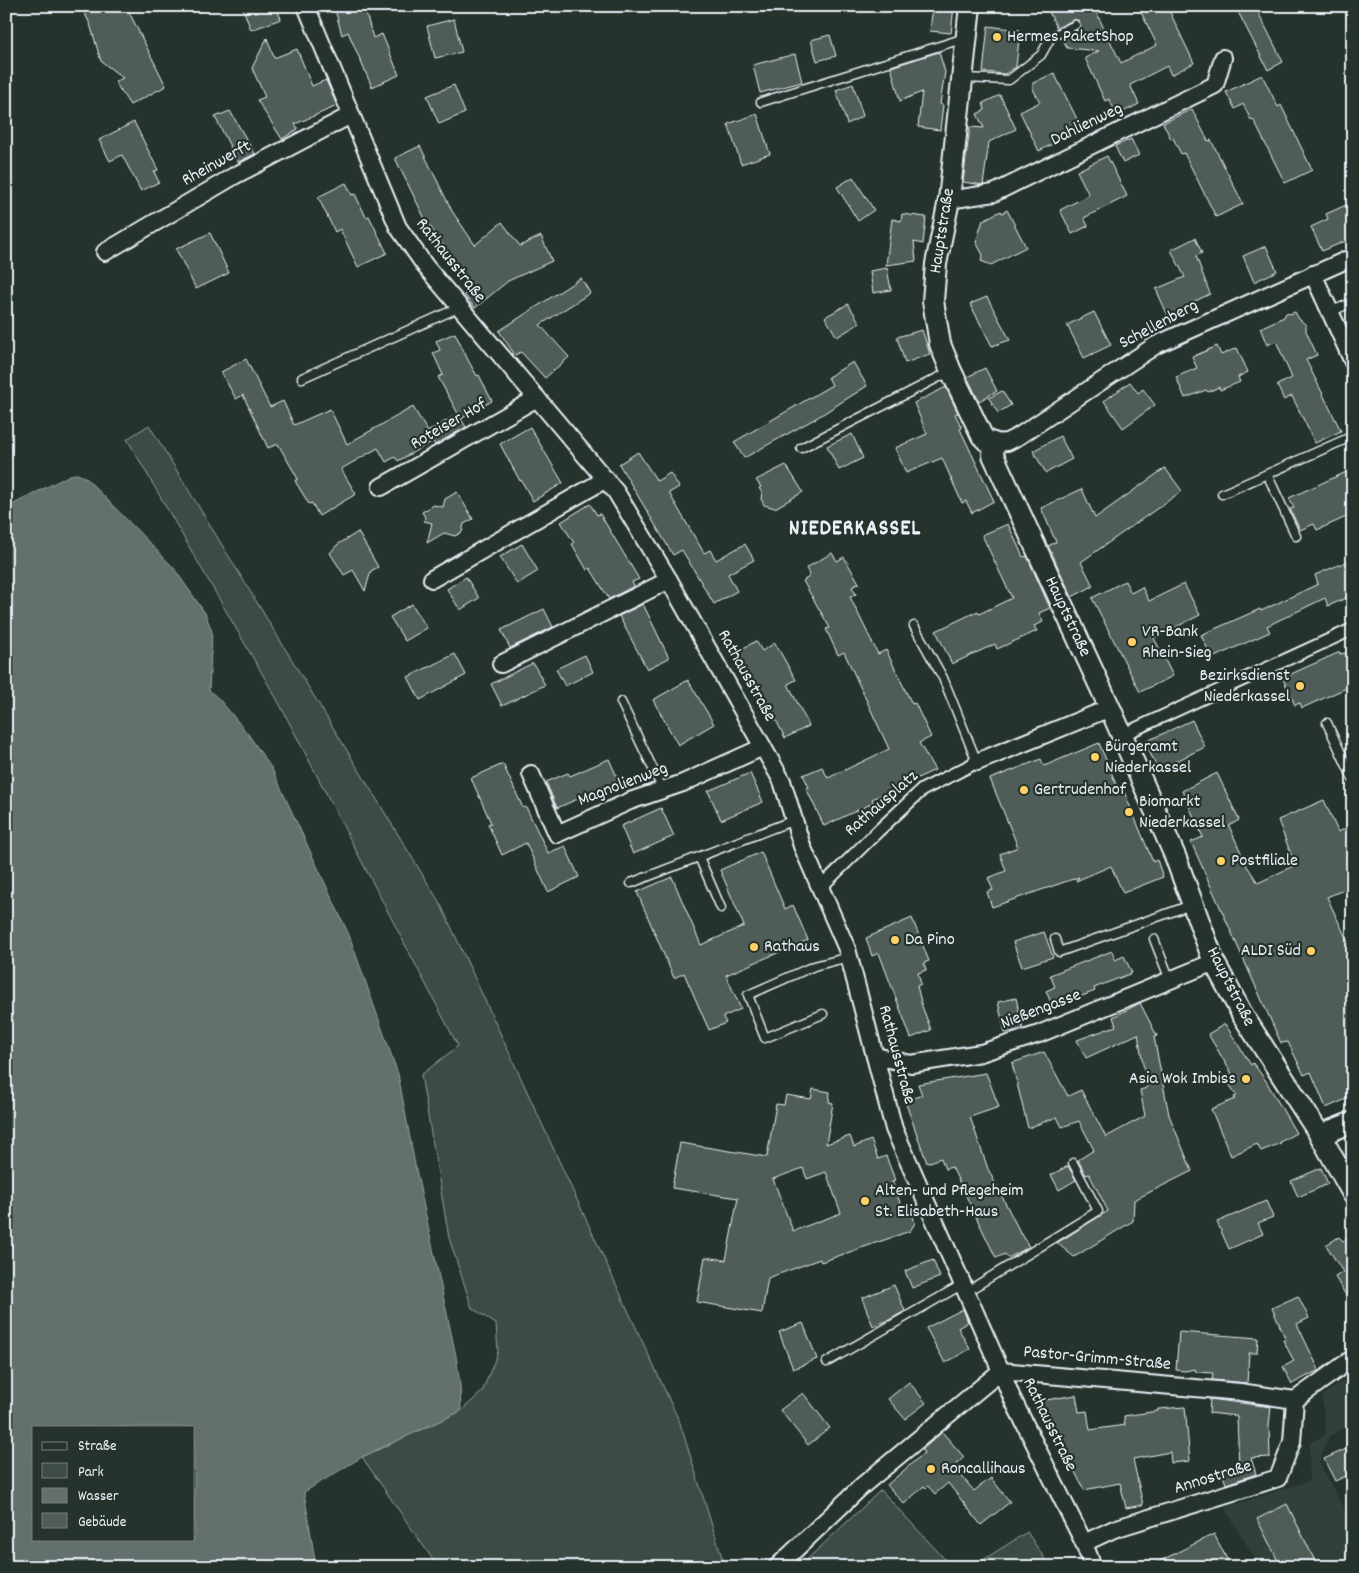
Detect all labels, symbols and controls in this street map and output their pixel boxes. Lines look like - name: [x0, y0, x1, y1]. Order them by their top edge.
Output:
- place label: Hermes PaketShop: [1007, 25, 1134, 50]
- marker: Hermes PaketShop: [991, 31, 1003, 43]
- street label: Dahlienweg: [1047, 97, 1127, 153]
- street label: Rheinwerft: [178, 135, 256, 193]
- street label: Hauptstraße: [924, 186, 962, 276]
- street label: Rathausstraße: [409, 213, 491, 309]
- street label: Schellenberg: [1115, 294, 1203, 356]
- street label: Roteiser Hof: [406, 393, 492, 457]
- district label: NIEDERKASSEL: [789, 514, 921, 545]
- street label: Hauptstraße: [1037, 573, 1097, 661]
- place label: VR-Bank Rhein-Sieg: [1142, 620, 1212, 666]
- street label: Rathausstraße: [710, 625, 782, 727]
- marker: VR-Bank Rhein-Sieg: [1126, 636, 1138, 648]
- place label: Bezirksdienst Niederkassel: [1200, 664, 1291, 710]
- marker: Bezirksdienst Niederkassel: [1294, 680, 1306, 692]
- place label: Bürgeramt Niederkassel: [1105, 735, 1192, 781]
- marker: Bürgeramt Niederkassel: [1089, 751, 1101, 763]
- street label: Magnolienweg: [574, 756, 672, 814]
- street label: Rathausplatz: [840, 765, 924, 843]
- place label: Gertrudenhof: [1034, 778, 1127, 803]
- marker: Gertrudenhof: [1018, 784, 1030, 796]
- place label: Biomarkt Niederkassel: [1139, 790, 1226, 836]
- marker: Biomarkt Niederkassel: [1123, 806, 1135, 818]
- place label: Postfiliale: [1231, 849, 1298, 874]
- marker: Postfiliale: [1215, 855, 1227, 867]
- place label: Da Pino: [905, 928, 955, 953]
- marker: Da Pino: [889, 934, 901, 946]
- place label: Rathaus: [764, 935, 820, 960]
- place label: ALDI Süd: [1241, 939, 1301, 964]
- marker: Rathaus: [748, 941, 760, 953]
- street label: Hauptstraße: [1199, 943, 1261, 1031]
- marker: ALDI Süd: [1305, 945, 1317, 957]
- street label: Nießengasse: [997, 983, 1085, 1037]
- street label: Rathausstraße: [871, 1003, 921, 1107]
- place label: Asia Wok Imbiss: [1129, 1067, 1236, 1092]
- marker: Asia Wok Imbiss: [1240, 1073, 1252, 1085]
- place label: Alten- und Pflegeheim St. Elisabeth-Haus: [875, 1179, 1024, 1225]
- marker: Alten- und Pflegeheim St. Elisabeth-Haus: [859, 1195, 871, 1207]
- street label: Pastor-Grimm-Straße: [1022, 1340, 1172, 1378]
- street label: Rathausstraße: [1015, 1374, 1083, 1476]
- legend: [32, 1426, 195, 1540]
- text: Straße: [78, 1436, 117, 1458]
- street label: Annostraße: [1171, 1454, 1255, 1502]
- place label: Roncallihaus: [941, 1457, 1026, 1482]
- text: Park: [78, 1462, 104, 1484]
- marker: Roncallihaus: [925, 1463, 937, 1475]
- text: Wasser: [78, 1486, 119, 1508]
- text: Gebäude: [78, 1512, 127, 1534]

